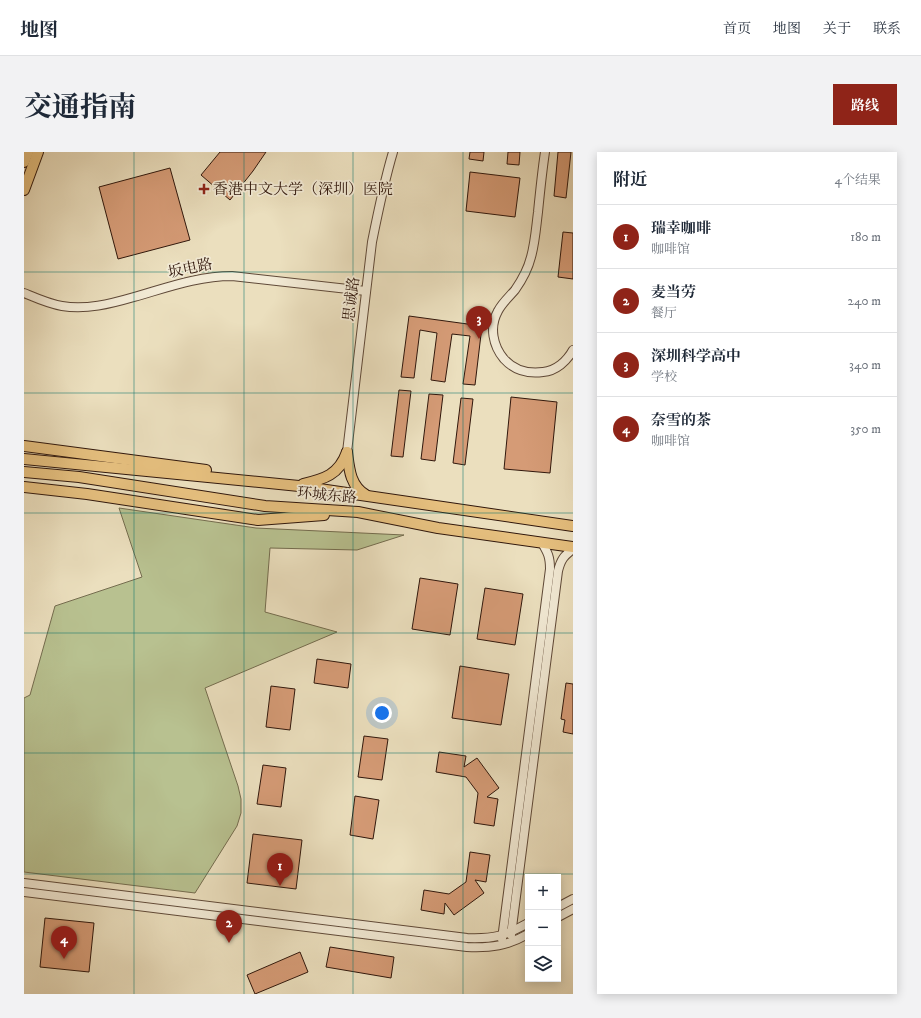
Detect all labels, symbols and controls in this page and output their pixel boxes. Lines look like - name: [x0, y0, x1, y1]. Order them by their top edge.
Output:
- text: 地图: [20, 19, 58, 42]
- text: 首页: [723, 20, 751, 38]
- text: 地图: [773, 20, 801, 38]
- text: 关于: [823, 20, 851, 38]
- text: 联系: [873, 20, 901, 38]
- button: 路线: [833, 84, 897, 125]
- text: 交通指南: [24, 90, 136, 125]
- text: 附近: [613, 169, 647, 191]
- text: 4个结果: [835, 172, 881, 188]
- place label: 香港中文大学（深圳）医院: [213, 180, 393, 199]
- marker: 香港中文大学（深圳）医院: [198, 183, 210, 195]
- text: 瑞幸咖啡: [651, 219, 711, 238]
- text: 1: [624, 229, 628, 245]
- text: 180 m: [850, 229, 881, 245]
- text: 咖啡馆: [651, 241, 690, 257]
- street label: 坂电路: [166, 255, 214, 282]
- street label: 思诚路: [339, 276, 364, 323]
- text: 麦当劳: [651, 283, 696, 302]
- text: 2: [623, 293, 629, 309]
- text: 240 m: [848, 293, 881, 309]
- text: 餐厅: [651, 305, 677, 321]
- pin: 3: [466, 306, 492, 339]
- text: 深圳科学高中: [651, 347, 741, 366]
- text: 3: [624, 357, 628, 373]
- text: 340 m: [849, 357, 881, 373]
- text: 学校: [651, 369, 677, 385]
- text: 奈雪的茶: [651, 411, 711, 430]
- text: 4: [622, 421, 630, 437]
- text: 350 m: [850, 421, 881, 437]
- text: 咖啡馆: [651, 433, 690, 449]
- street label: 环城东路: [296, 483, 358, 508]
- your location: [372, 703, 392, 723]
- pin: 1: [267, 853, 293, 886]
- map controls: [525, 874, 561, 982]
- button: +: [525, 874, 561, 910]
- pin: 2: [216, 910, 242, 943]
- button: −: [525, 910, 561, 946]
- pin: 4: [51, 926, 77, 959]
- button: layers: [525, 946, 561, 982]

